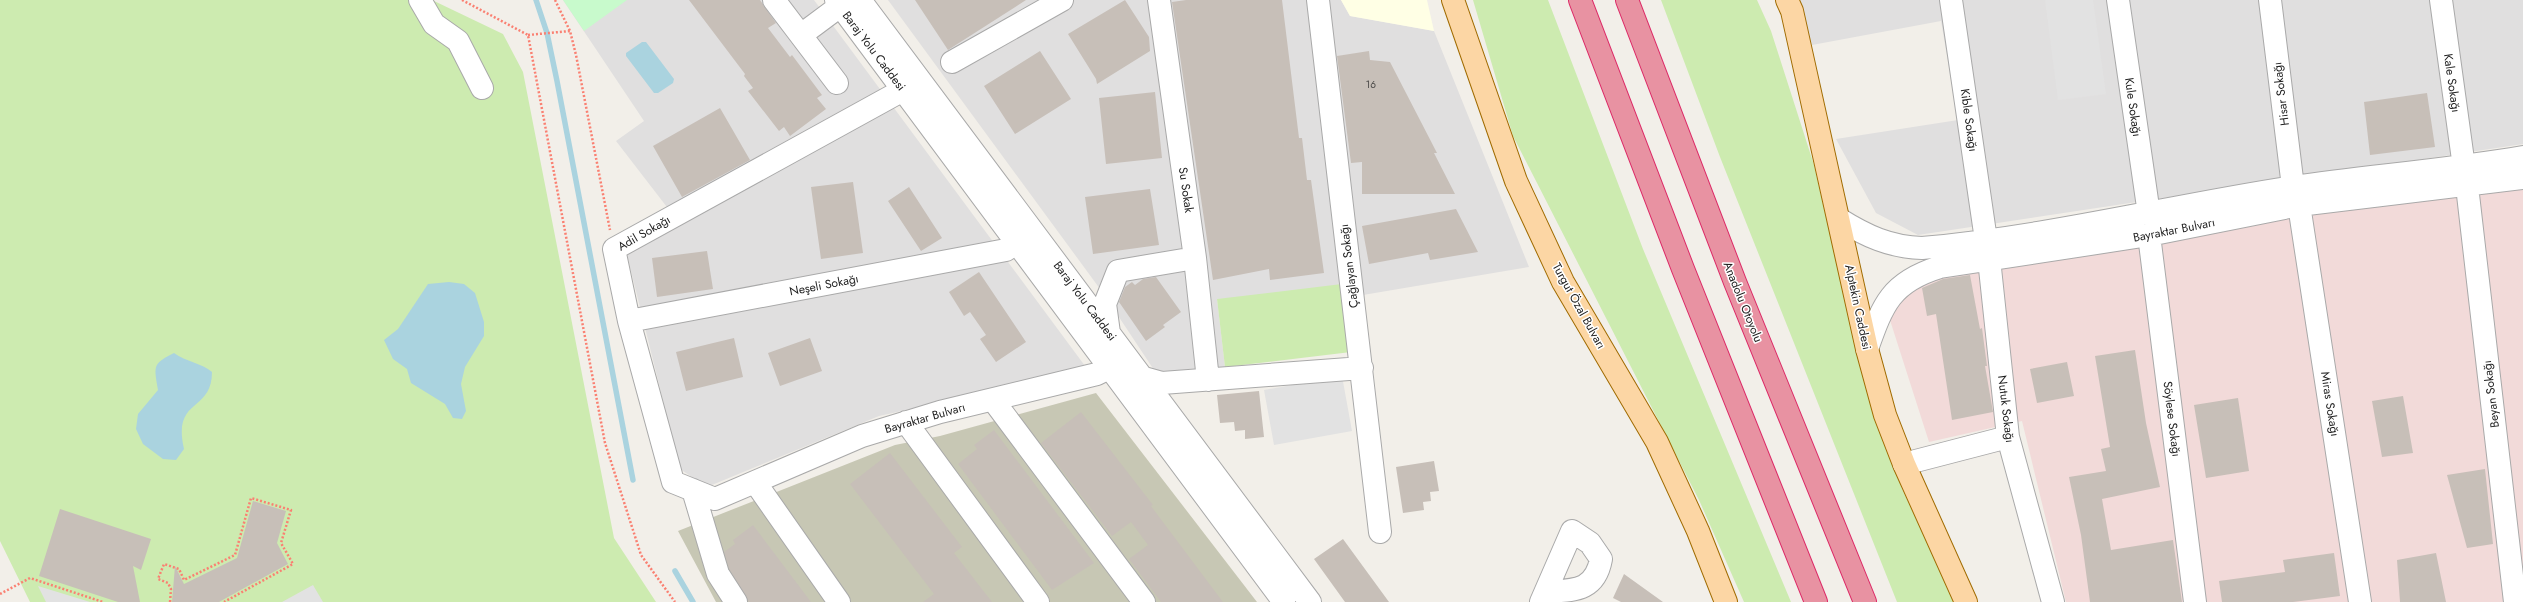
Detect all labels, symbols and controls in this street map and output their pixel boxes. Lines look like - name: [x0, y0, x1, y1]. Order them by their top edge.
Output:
- street label: Baraj Yolu Caddesi: [838, 7, 910, 95]
- street label: Kale Sokağı: [2439, 52, 2465, 114]
- street label: Hisar Sokağı: [2268, 61, 2294, 127]
- street label: Kule Sokağı: [2120, 76, 2146, 138]
- house number: 16: [1366, 77, 1376, 92]
- street label: Kible Sokağı: [1956, 87, 1982, 153]
- street label: Su Sokak: [1174, 166, 1198, 215]
- street label: Adil Sokağı: [614, 211, 674, 255]
- street label: Bayraktar Bulvarı: [2131, 213, 2217, 247]
- street label: Çağlayan Sokağı: [1335, 223, 1363, 309]
- street label: Baraj Yolu Caddesi: [1049, 257, 1121, 345]
- street label: Anadolu Otoyolu: [1719, 259, 1767, 345]
- street label: Turgut Özal Bulvarı: [1548, 260, 1610, 352]
- street label: Alptekin Caddesi: [1840, 263, 1876, 351]
- street label: Neşeli Sokağı: [788, 269, 860, 301]
- street label: Beyan Sokağı: [2478, 359, 2504, 429]
- street label: Miras Sokağı: [2316, 370, 2344, 438]
- street label: Nutuk Sokağı: [1993, 374, 2019, 444]
- street label: Söylese Sokağı: [2158, 380, 2186, 458]
- street label: Bayraktar Bulvarı: [882, 398, 968, 438]

